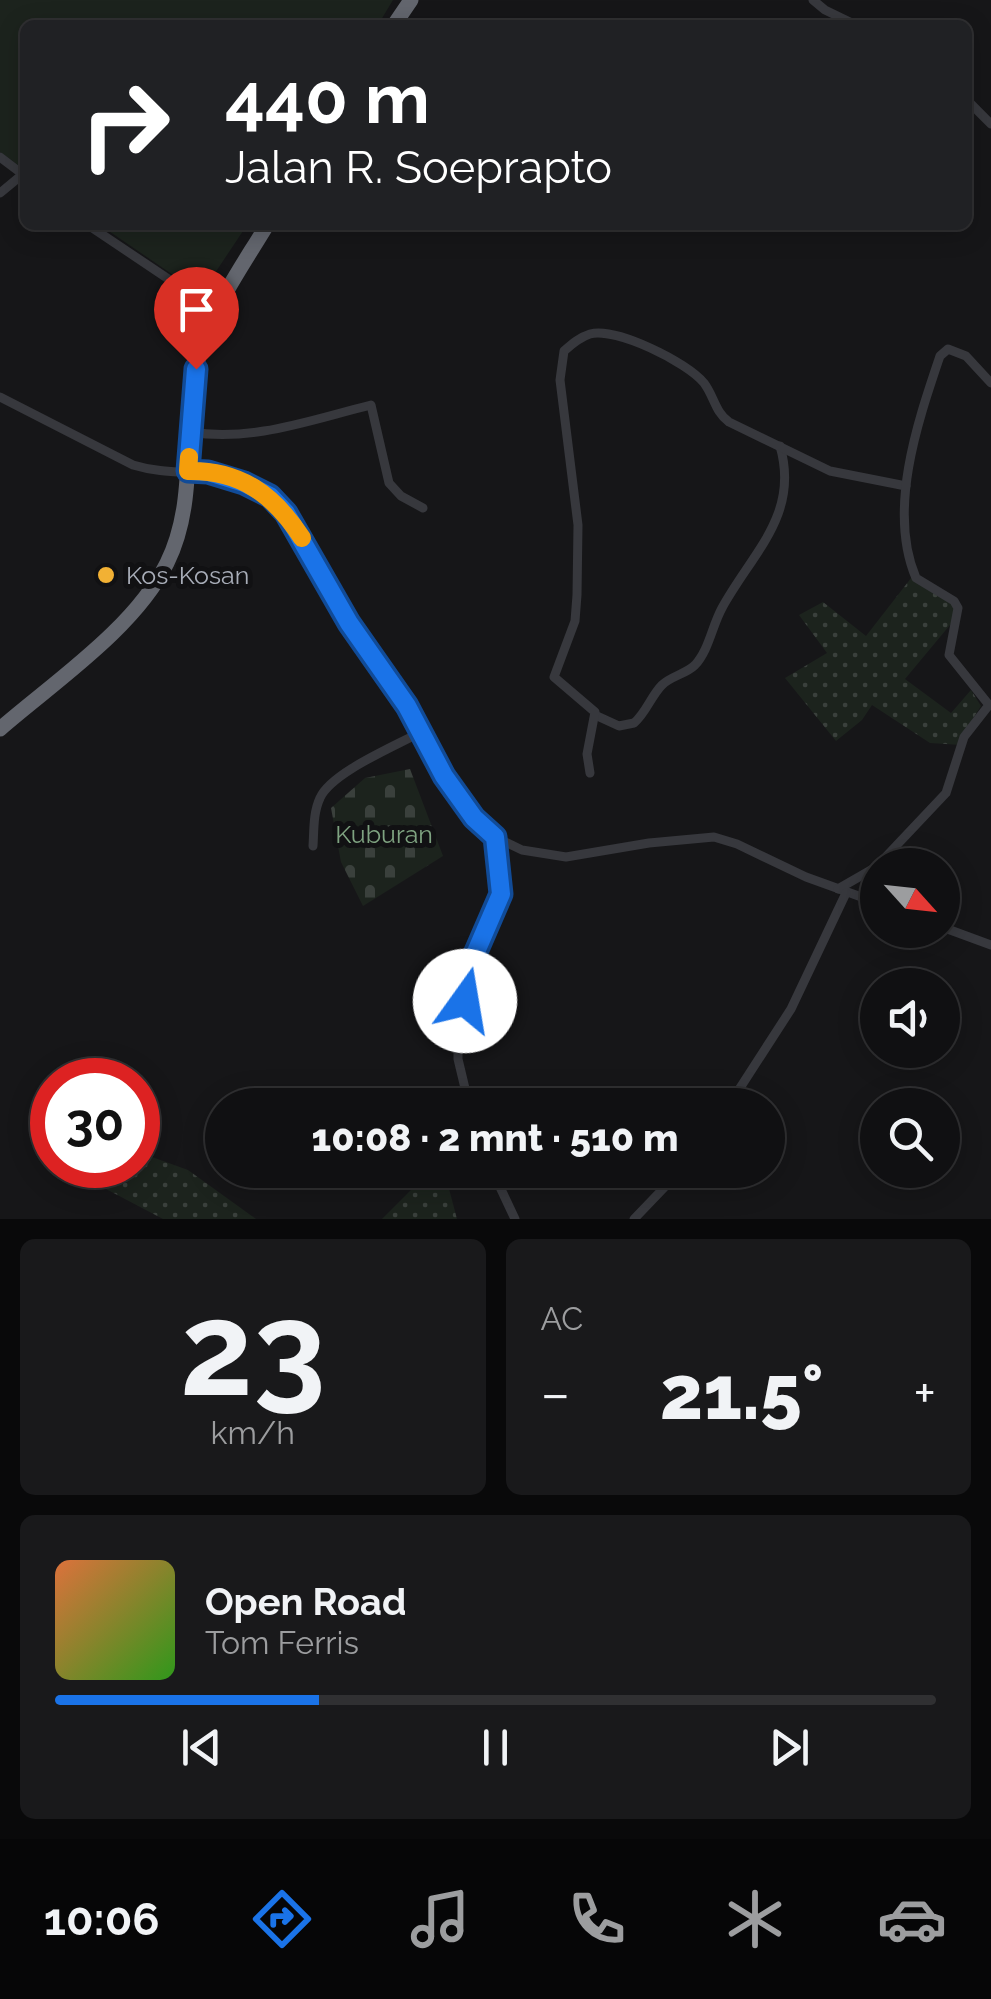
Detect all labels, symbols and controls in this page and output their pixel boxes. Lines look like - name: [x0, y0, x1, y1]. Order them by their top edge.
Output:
- text: 440 m: [225, 57, 430, 139]
- icon: right: [60, 60, 190, 190]
- text: Jalan R. Soeprapto: [225, 141, 612, 194]
- pin: [154, 267, 239, 370]
- icon: arrive: [169, 282, 224, 337]
- place label: Kos-Kosan: [126, 560, 249, 590]
- marker: Kos-Kosan: [95, 564, 117, 586]
- park label: Kuburan: [335, 819, 433, 849]
- north arrow: [860, 848, 960, 948]
- map controls: [860, 848, 960, 1188]
- position arrow: [413, 949, 517, 1053]
- button: sound: [860, 968, 960, 1068]
- speed limit sign: 30: [30, 1058, 160, 1188]
- button: search: [860, 1088, 960, 1188]
- text: 10:08 · 2 mnt · 510 m: [312, 1115, 678, 1160]
- text: 23: [180, 1273, 326, 1425]
- text: AC: [541, 1300, 583, 1337]
- text: 21.5°: [660, 1348, 824, 1437]
- text: −: [541, 1361, 570, 1426]
- text: +: [913, 1361, 936, 1426]
- text: km/h: [211, 1414, 295, 1451]
- text: Open Road: [205, 1579, 406, 1624]
- text: Tom Ferris: [205, 1624, 359, 1661]
- icon: previous: [174, 1720, 229, 1775]
- icon: pause: [468, 1720, 523, 1775]
- icon: next: [762, 1720, 817, 1775]
- icon: directions: [247, 1884, 317, 1954]
- icon: music: [405, 1884, 475, 1954]
- icon: phone: [562, 1884, 632, 1954]
- icon: climate: [720, 1884, 790, 1954]
- icon: car: [877, 1884, 947, 1954]
- text: 10:06: [44, 1893, 160, 1946]

